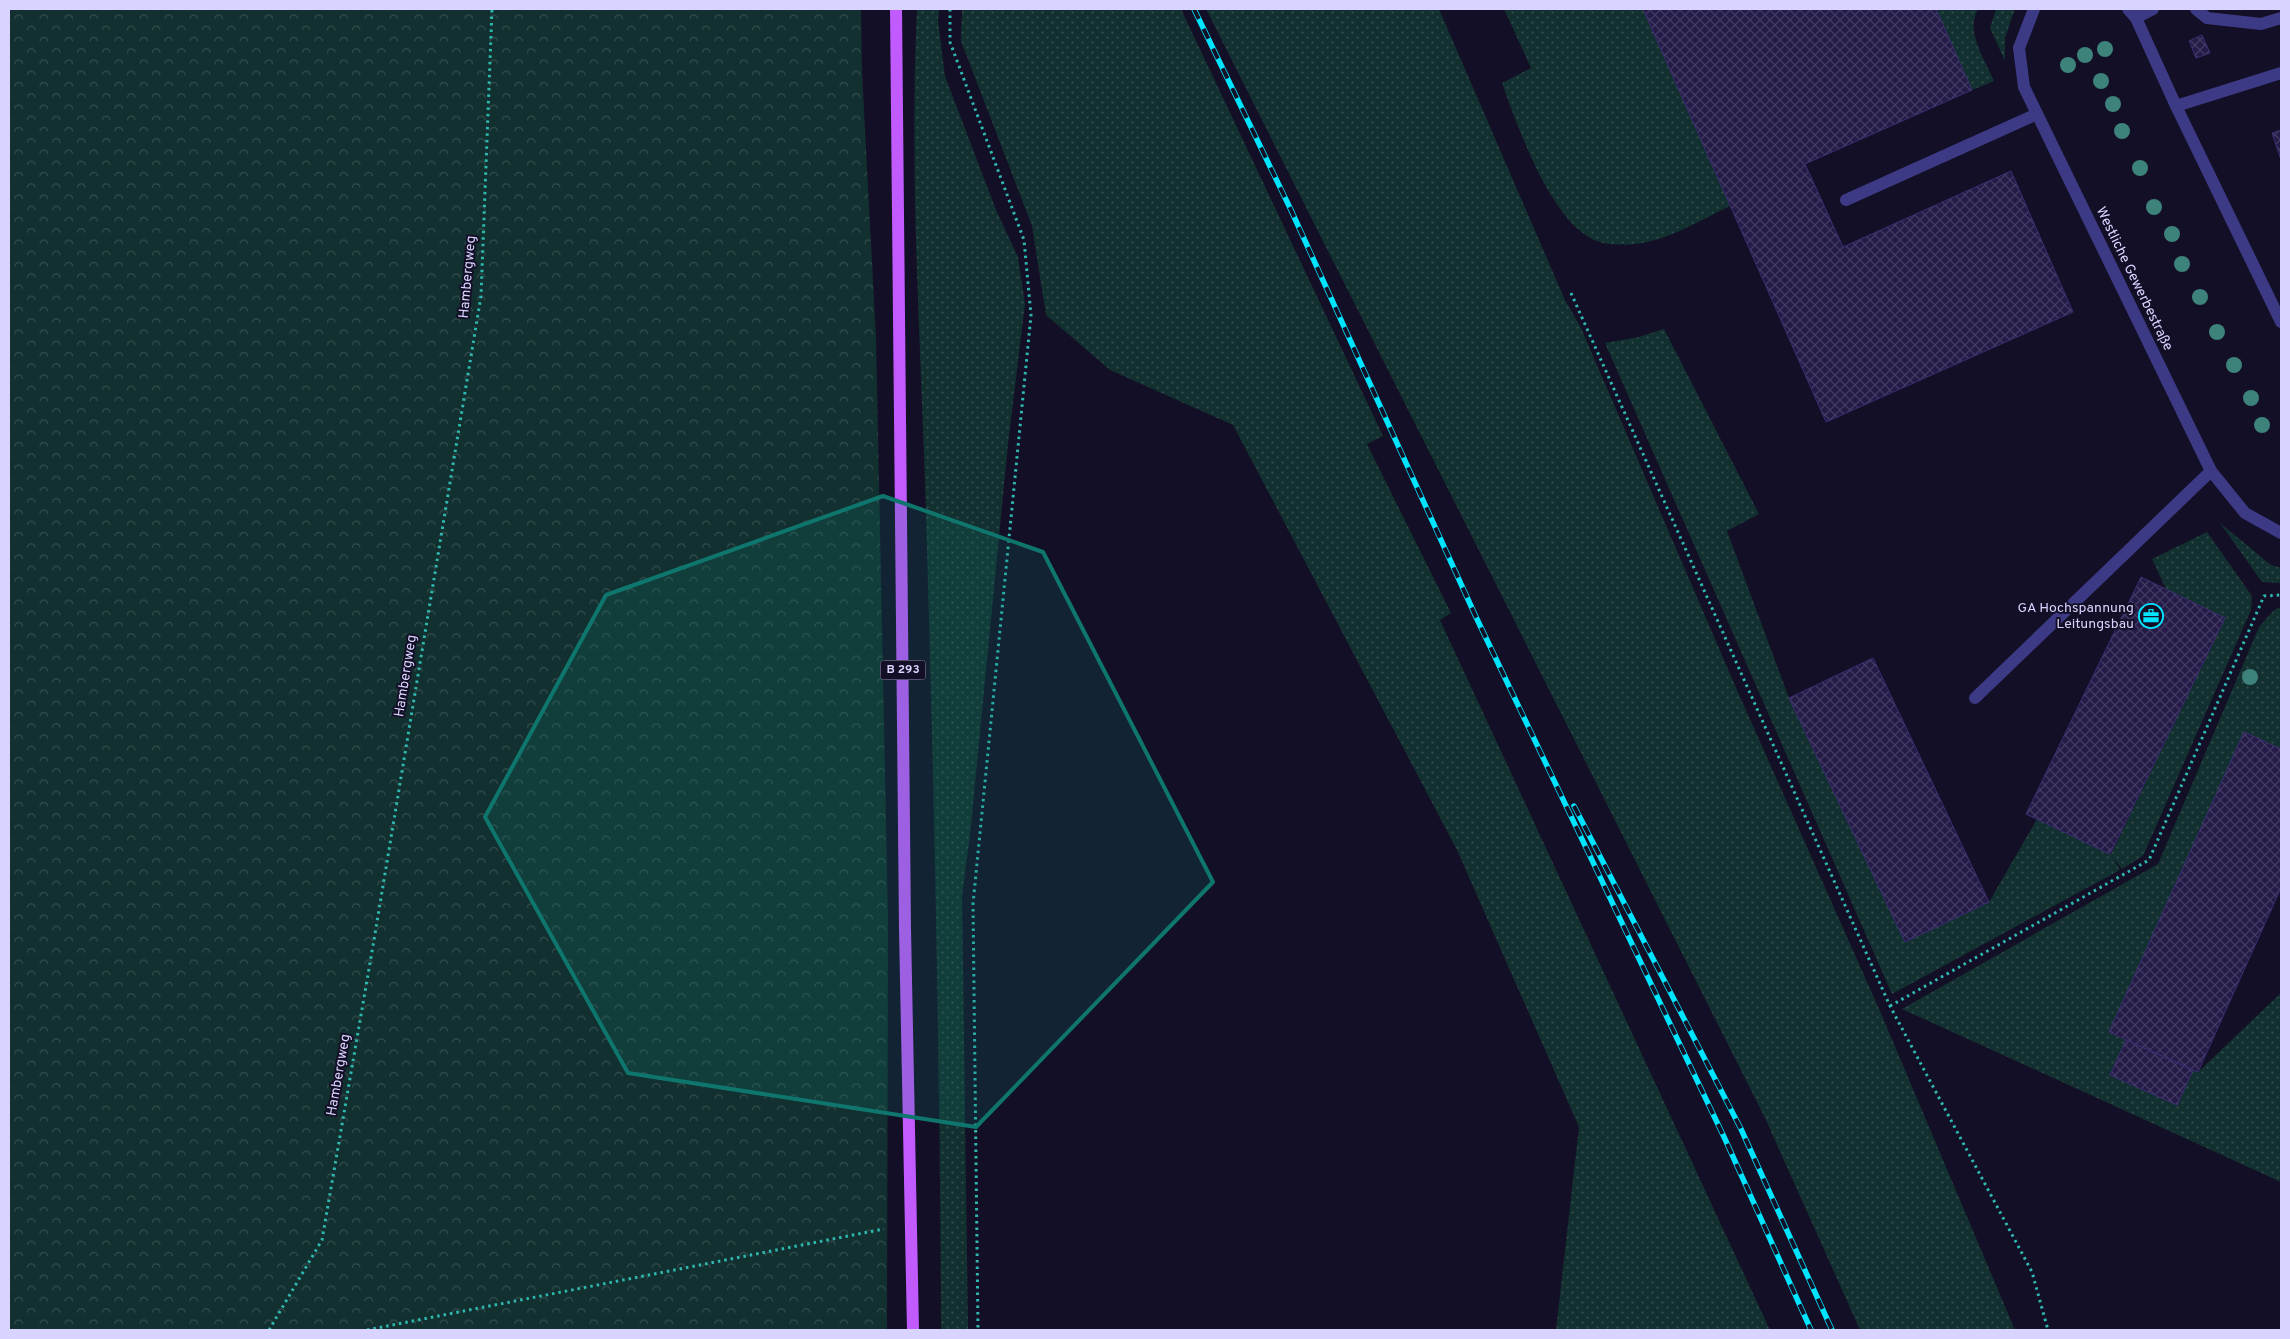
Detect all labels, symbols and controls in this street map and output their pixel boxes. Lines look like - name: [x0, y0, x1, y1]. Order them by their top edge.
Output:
- street label: Westliche Gewerbestraße: [2092, 204, 2176, 354]
- street label: Hambergweg: [456, 235, 480, 319]
- place label: GA Hochspannung Leitungsbau: [2018, 600, 2134, 633]
- office icon: GA Hochspannung Leitungsbau: [2138, 603, 2164, 629]
- street label: Hambergweg: [391, 634, 421, 718]
- road number: B 293: [880, 660, 926, 680]
- street label: Hambergweg: [323, 1033, 355, 1117]

